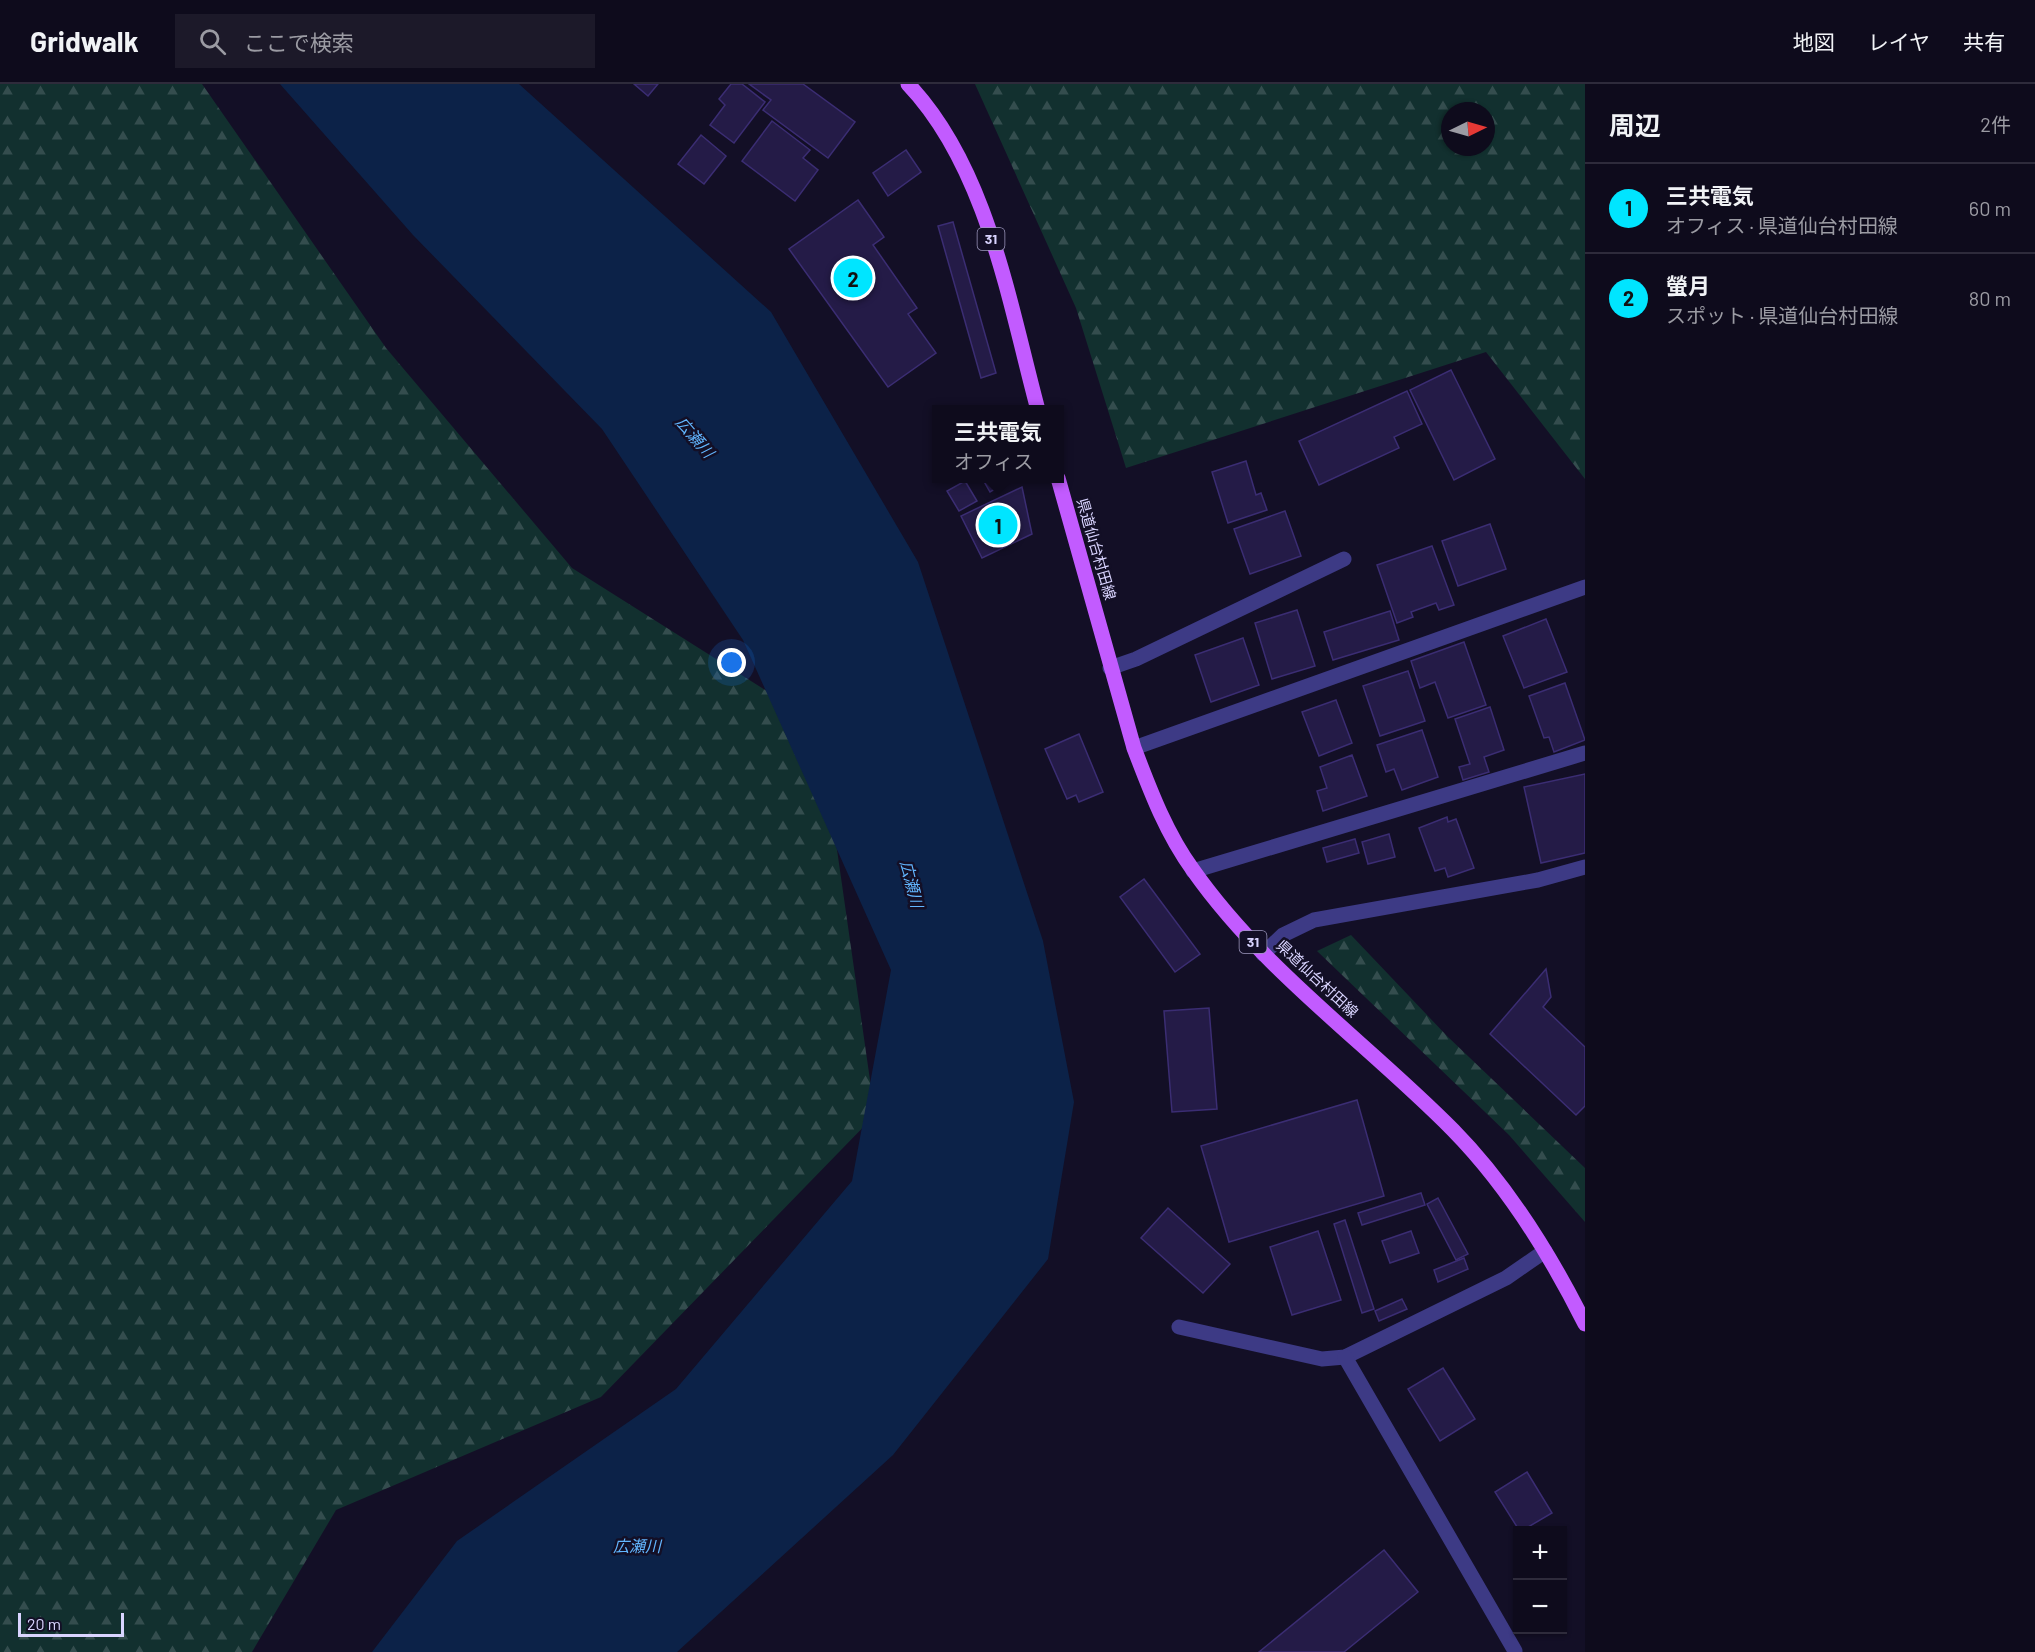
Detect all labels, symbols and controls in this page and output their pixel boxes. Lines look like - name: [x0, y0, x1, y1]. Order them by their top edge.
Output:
- search box: [175, 14, 595, 68]
- text: Gridwalk: [30, 24, 139, 58]
- icon: search: [196, 25, 229, 58]
- text: ここで検索: [244, 29, 354, 55]
- text: 地図: [1793, 29, 1835, 54]
- text: レイヤ: [1868, 29, 1930, 54]
- text: 共有: [1963, 29, 2005, 54]
- north arrow: [1441, 102, 1495, 156]
- text: 周辺: [1609, 109, 1661, 140]
- text: 2件: [1980, 112, 2011, 136]
- text: 三共電気: [1666, 182, 1754, 208]
- text: 1: [1625, 196, 1632, 220]
- text: 60 m: [1969, 196, 2011, 220]
- text: オフィス · 県道仙台村田線: [1666, 213, 1898, 237]
- road number: 31: [978, 228, 1004, 250]
- pin: 2: [834, 256, 872, 300]
- text: 螢月: [1666, 272, 1710, 298]
- text: 2: [1623, 286, 1634, 310]
- text: 80 m: [1969, 286, 2011, 310]
- text: スポット · 県道仙台村田線: [1666, 303, 1898, 327]
- popup: [932, 405, 1064, 483]
- water label: 広瀬川: [672, 412, 720, 463]
- text: 三共電気: [954, 418, 1042, 444]
- text: オフィス: [954, 449, 1034, 473]
- street label: 県道仙台村田線: [1074, 496, 1120, 602]
- pin: 1: [978, 502, 1018, 548]
- your location: [717, 648, 746, 677]
- water label: 広瀬川: [897, 858, 928, 911]
- road number: 31: [1240, 931, 1266, 953]
- street label: 県道仙台村田線: [1273, 936, 1362, 1021]
- map controls: [1513, 1526, 1567, 1634]
- button: +: [1513, 1526, 1567, 1580]
- water label: 広瀬川: [613, 1536, 663, 1555]
- button: −: [1513, 1580, 1567, 1634]
- scale bar: [18, 1610, 124, 1638]
- text: 20 m: [27, 1614, 61, 1633]

